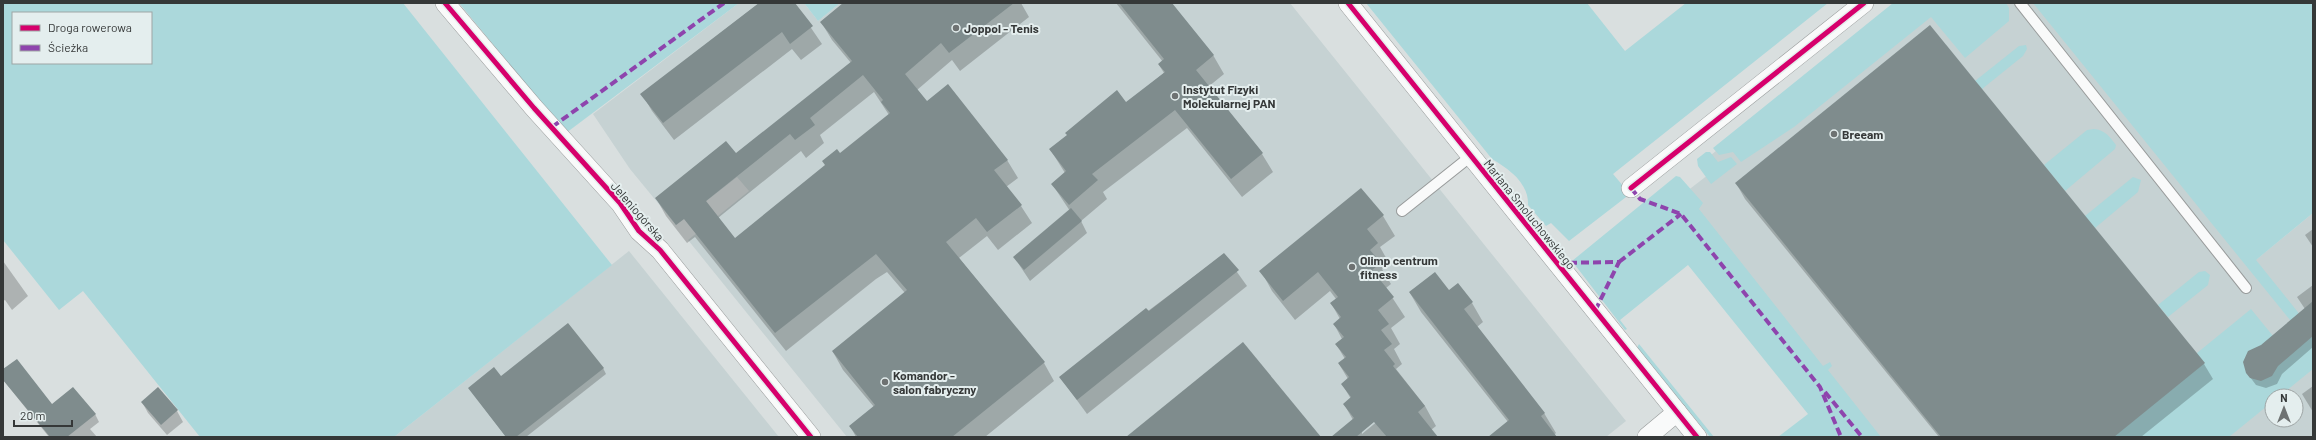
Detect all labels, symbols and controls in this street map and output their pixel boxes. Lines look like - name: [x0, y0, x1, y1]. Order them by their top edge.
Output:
- legend: [12, 12, 152, 64]
- text: Droga rowerowa: [48, 20, 132, 34]
- place label: Joppol - Tenis: [964, 21, 1039, 35]
- marker: Joppol - Tenis: [951, 23, 961, 33]
- text: Ścieżka: [48, 40, 88, 54]
- place label: Instytut Fizyki Molekularnej PAN: [1183, 82, 1276, 110]
- marker: Instytut Fizyki Molekularnej PAN: [1170, 91, 1180, 101]
- place label: Breeam: [1842, 127, 1883, 141]
- marker: Breeam: [1829, 129, 1839, 139]
- street label: Mariana Smoluchowskiego: [1481, 156, 1579, 272]
- street label: Jeleniogórska: [609, 179, 667, 243]
- place label: Olimp centrum fitness: [1360, 253, 1438, 281]
- marker: Olimp centrum fitness: [1347, 262, 1357, 272]
- place label: Komandor - salon fabryczny: [893, 368, 976, 396]
- marker: Komandor - salon fabryczny: [880, 377, 890, 387]
- north arrow: [2264, 388, 2304, 428]
- text: N: [2280, 391, 2288, 404]
- scale bar: [14, 402, 72, 428]
- text: 20 m: [20, 408, 46, 422]

